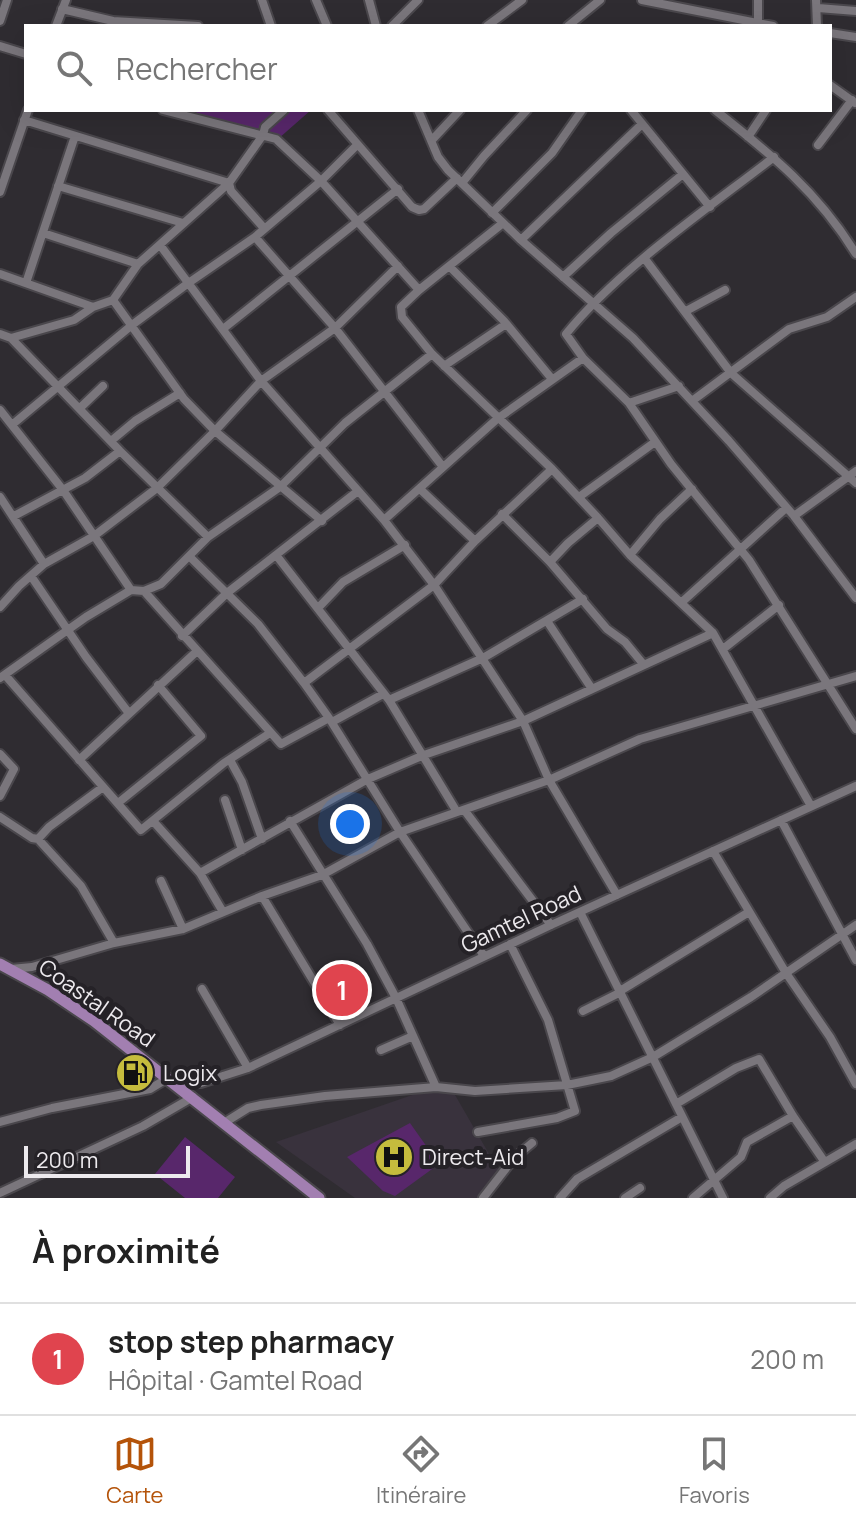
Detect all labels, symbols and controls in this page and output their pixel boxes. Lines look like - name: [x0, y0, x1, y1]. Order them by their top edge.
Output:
- search box: [24, 24, 832, 112]
- icon: search: [52, 46, 96, 90]
- text: Rechercher: [116, 48, 278, 89]
- your location: [330, 804, 370, 844]
- street label: Gamtel Road: [456, 878, 586, 960]
- street label: Coastal Road: [33, 952, 161, 1054]
- pin: 1: [316, 960, 368, 1020]
- fuel station icon: Logix: [114, 1052, 156, 1094]
- place label: Logix: [163, 1058, 217, 1088]
- hospital icon: Direct-Aid: [373, 1136, 415, 1178]
- scale bar: [24, 1142, 190, 1178]
- place label: Direct-Aid: [422, 1142, 524, 1172]
- text: 200 m: [36, 1145, 98, 1175]
- text: À proximité: [32, 1227, 220, 1273]
- text: stop step pharmacy: [108, 1321, 394, 1362]
- text: 1: [52, 1341, 64, 1377]
- text: 200 m: [750, 1341, 824, 1377]
- text: Hôpital · Gamtel Road: [108, 1362, 363, 1398]
- tab: Carte: [106, 1432, 163, 1510]
- tab: Itinéraire: [376, 1432, 466, 1510]
- tab: Favoris: [679, 1432, 750, 1510]

